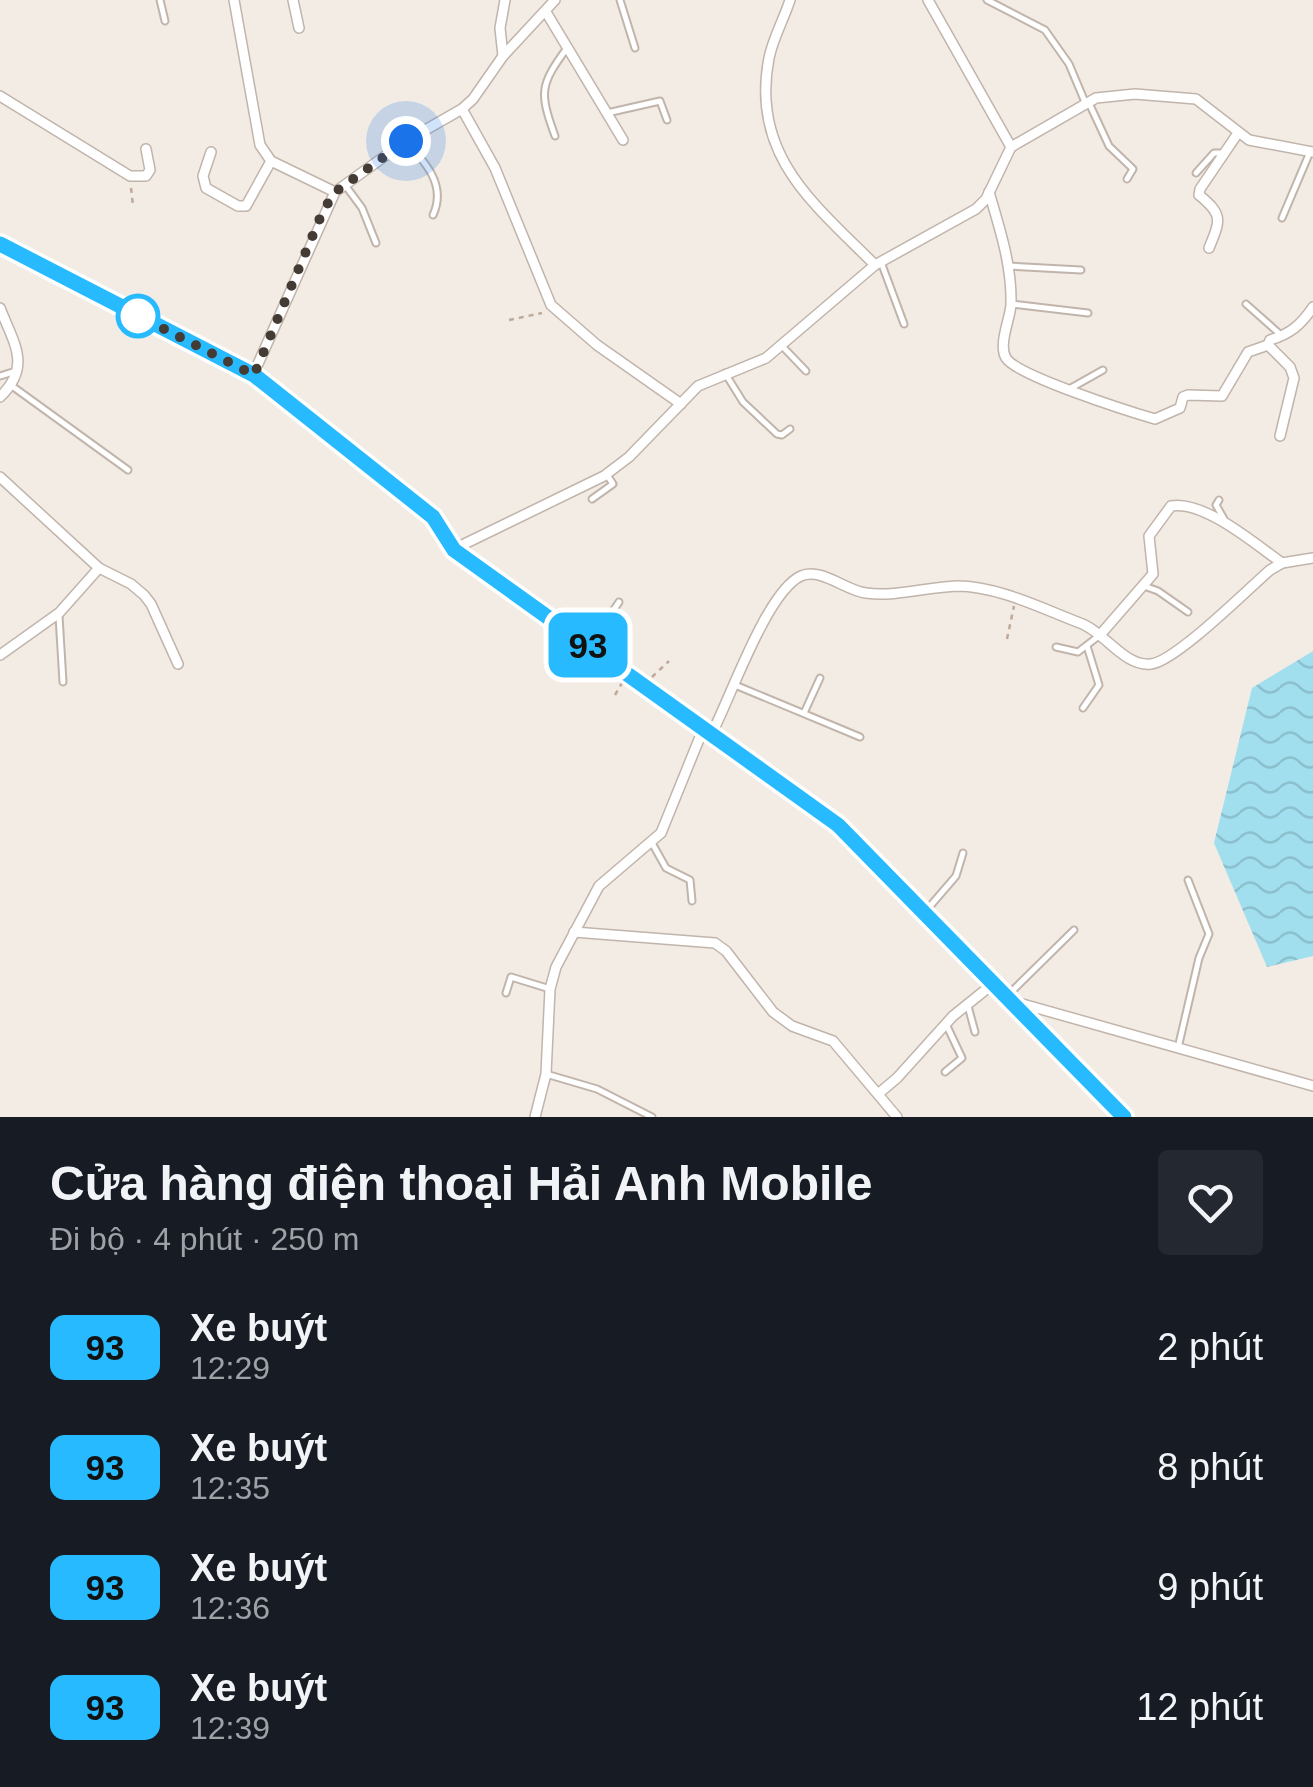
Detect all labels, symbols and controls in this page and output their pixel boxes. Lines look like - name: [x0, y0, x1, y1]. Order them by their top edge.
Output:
- your location: [381, 116, 431, 166]
- unlabelled marker: [117, 295, 159, 337]
- line badge: 93: [543, 612, 633, 678]
- text: 93: [569, 626, 607, 665]
- button: heart: [1158, 1150, 1263, 1255]
- text: Cửa hàng điện thoại Hải Anh Mobile: [50, 1157, 872, 1210]
- text: Đi bộ · 4 phút · 250 m: [50, 1221, 359, 1257]
- text: Xe buýt: [190, 1307, 327, 1349]
- text: 2 phút: [1157, 1326, 1263, 1368]
- text: 93: [86, 1328, 124, 1367]
- text: 12:29: [190, 1350, 270, 1386]
- text: Xe buýt: [190, 1427, 327, 1469]
- text: 8 phút: [1157, 1446, 1263, 1488]
- text: 93: [86, 1448, 124, 1487]
- text: 12:35: [190, 1470, 270, 1506]
- text: Xe buýt: [190, 1547, 327, 1589]
- text: 9 phút: [1157, 1566, 1263, 1608]
- text: 93: [86, 1568, 124, 1607]
- text: 12:36: [190, 1590, 270, 1626]
- text: Xe buýt: [190, 1667, 327, 1709]
- text: 12 phút: [1136, 1686, 1263, 1728]
- text: 93: [86, 1688, 124, 1727]
- text: 12:39: [190, 1710, 270, 1746]

